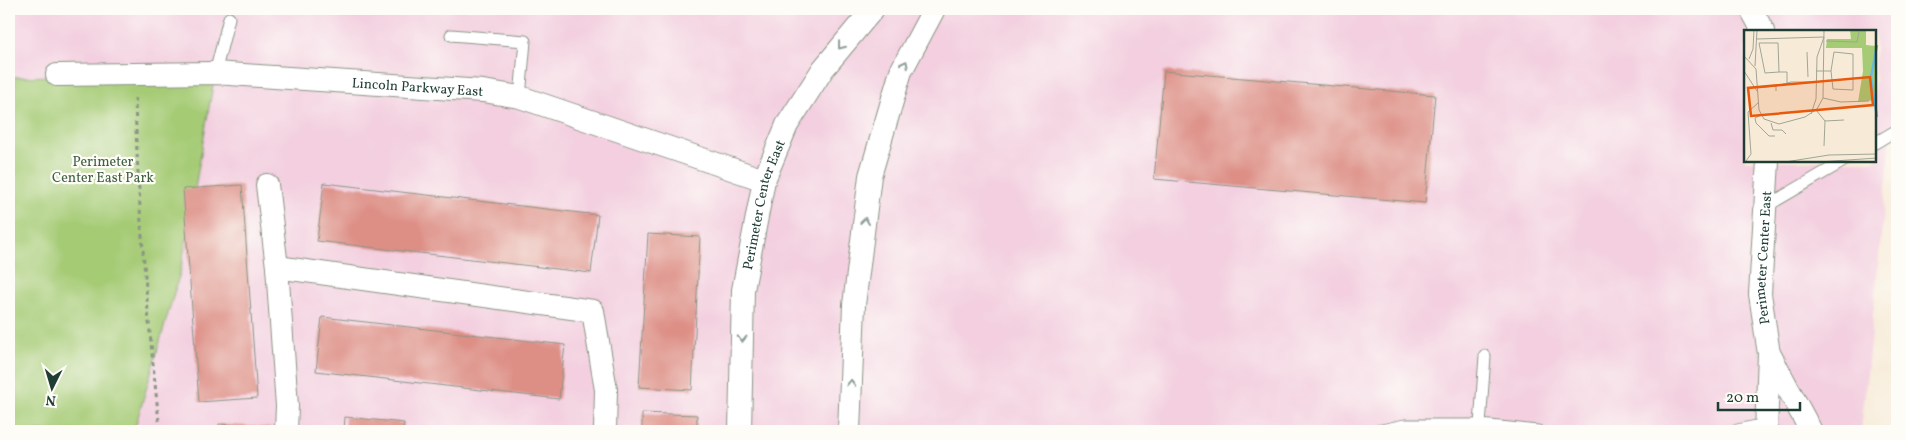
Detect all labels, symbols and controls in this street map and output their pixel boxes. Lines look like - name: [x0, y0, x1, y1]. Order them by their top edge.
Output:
- inset map: [1744, 30, 1876, 162]
- one-way arrow: [839, 40, 847, 49]
- one-way arrow: [899, 60, 909, 69]
- street label: Lincoln Parkway East: [351, 74, 484, 102]
- street label: Perimeter Center East: [739, 137, 791, 272]
- park label: Perimeter Center East Park: [52, 153, 154, 188]
- street label: Perimeter Center East: [1751, 190, 1777, 326]
- one-way arrow: [859, 216, 869, 225]
- one-way arrow: [737, 336, 747, 343]
- north arrow: [28, 362, 78, 412]
- one-way arrow: [846, 378, 856, 386]
- scale bar: [1718, 380, 1801, 412]
- text: 20 m: [1726, 388, 1759, 409]
- text: N: [45, 390, 57, 409]

